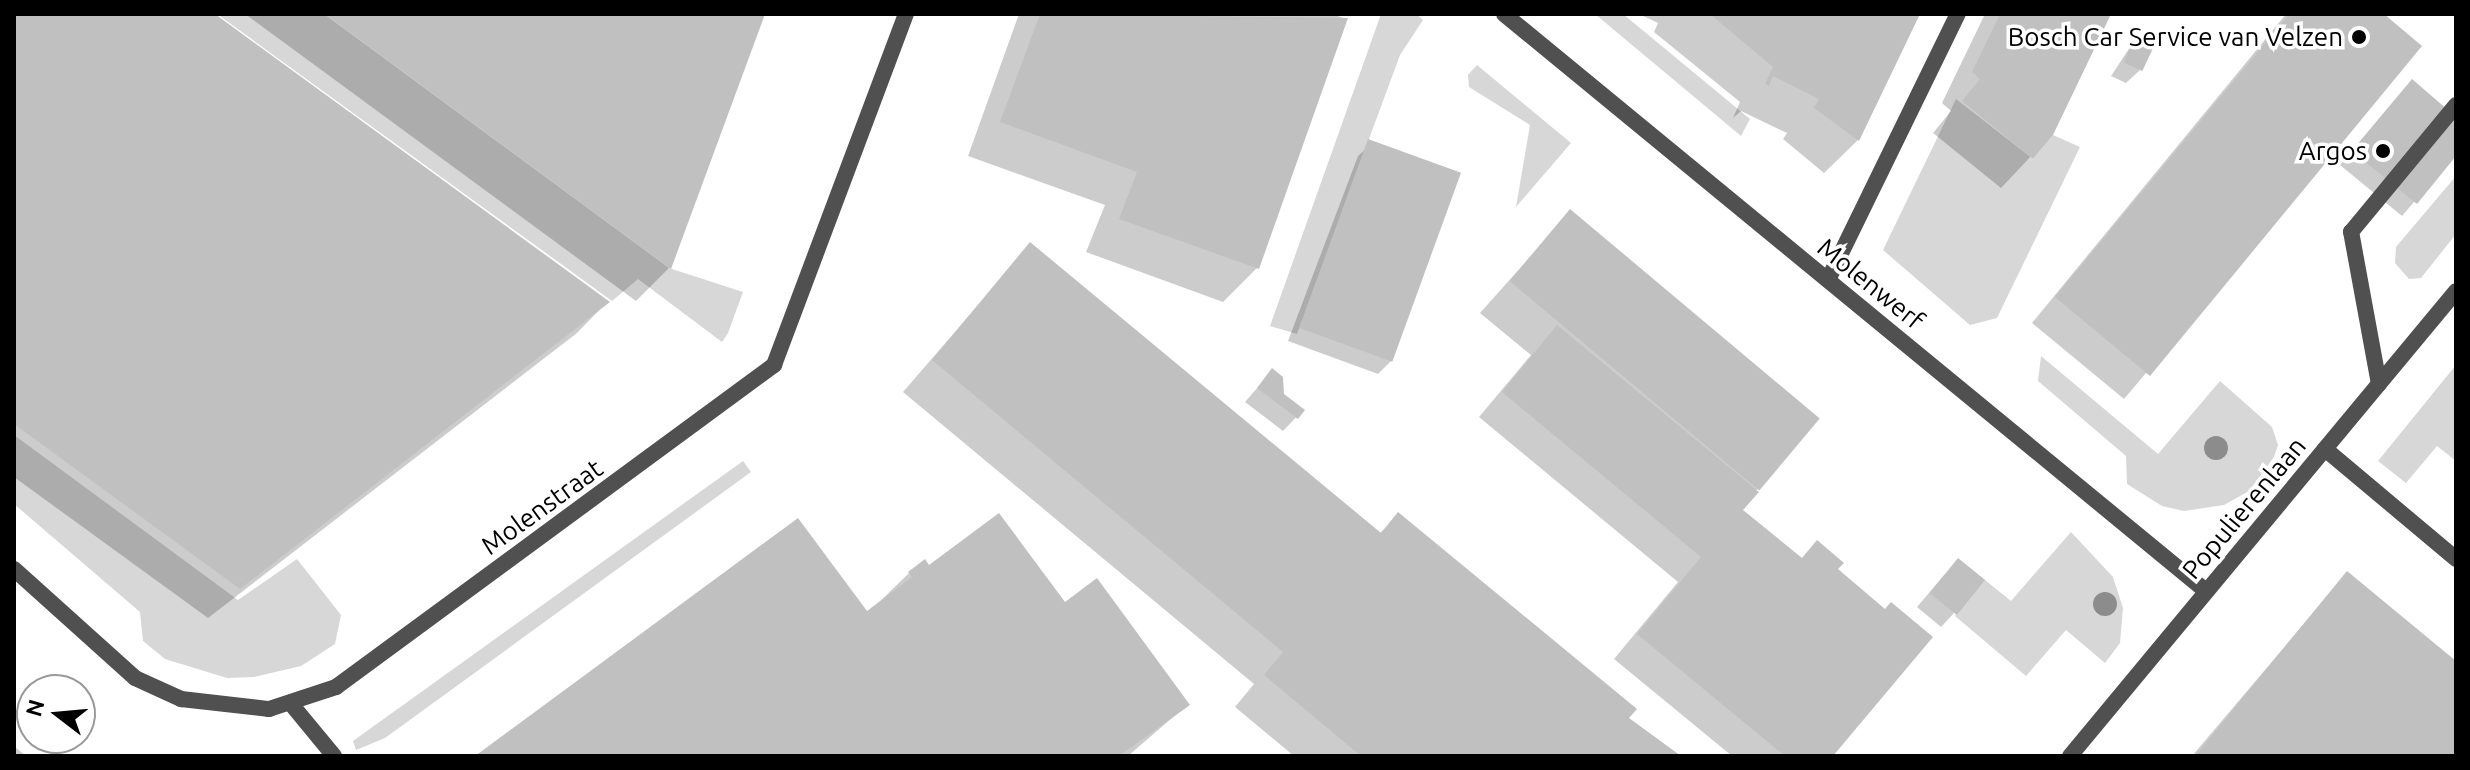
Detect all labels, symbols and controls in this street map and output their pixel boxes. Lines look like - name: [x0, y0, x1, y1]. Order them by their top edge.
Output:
- place label: Bosch Car Service van Velzen: [2008, 21, 2343, 53]
- marker: Bosch Car Service van Velzen: [2350, 28, 2368, 46]
- place label: Argos: [2299, 135, 2367, 167]
- marker: Argos: [2374, 142, 2392, 160]
- street label: Molenwerf: [1811, 232, 1931, 336]
- street label: Populierenlaan: [2176, 431, 2312, 585]
- street label: Molenstraat: [475, 453, 609, 561]
- north arrow: [16, 674, 96, 754]
- text: N: [20, 696, 49, 719]

